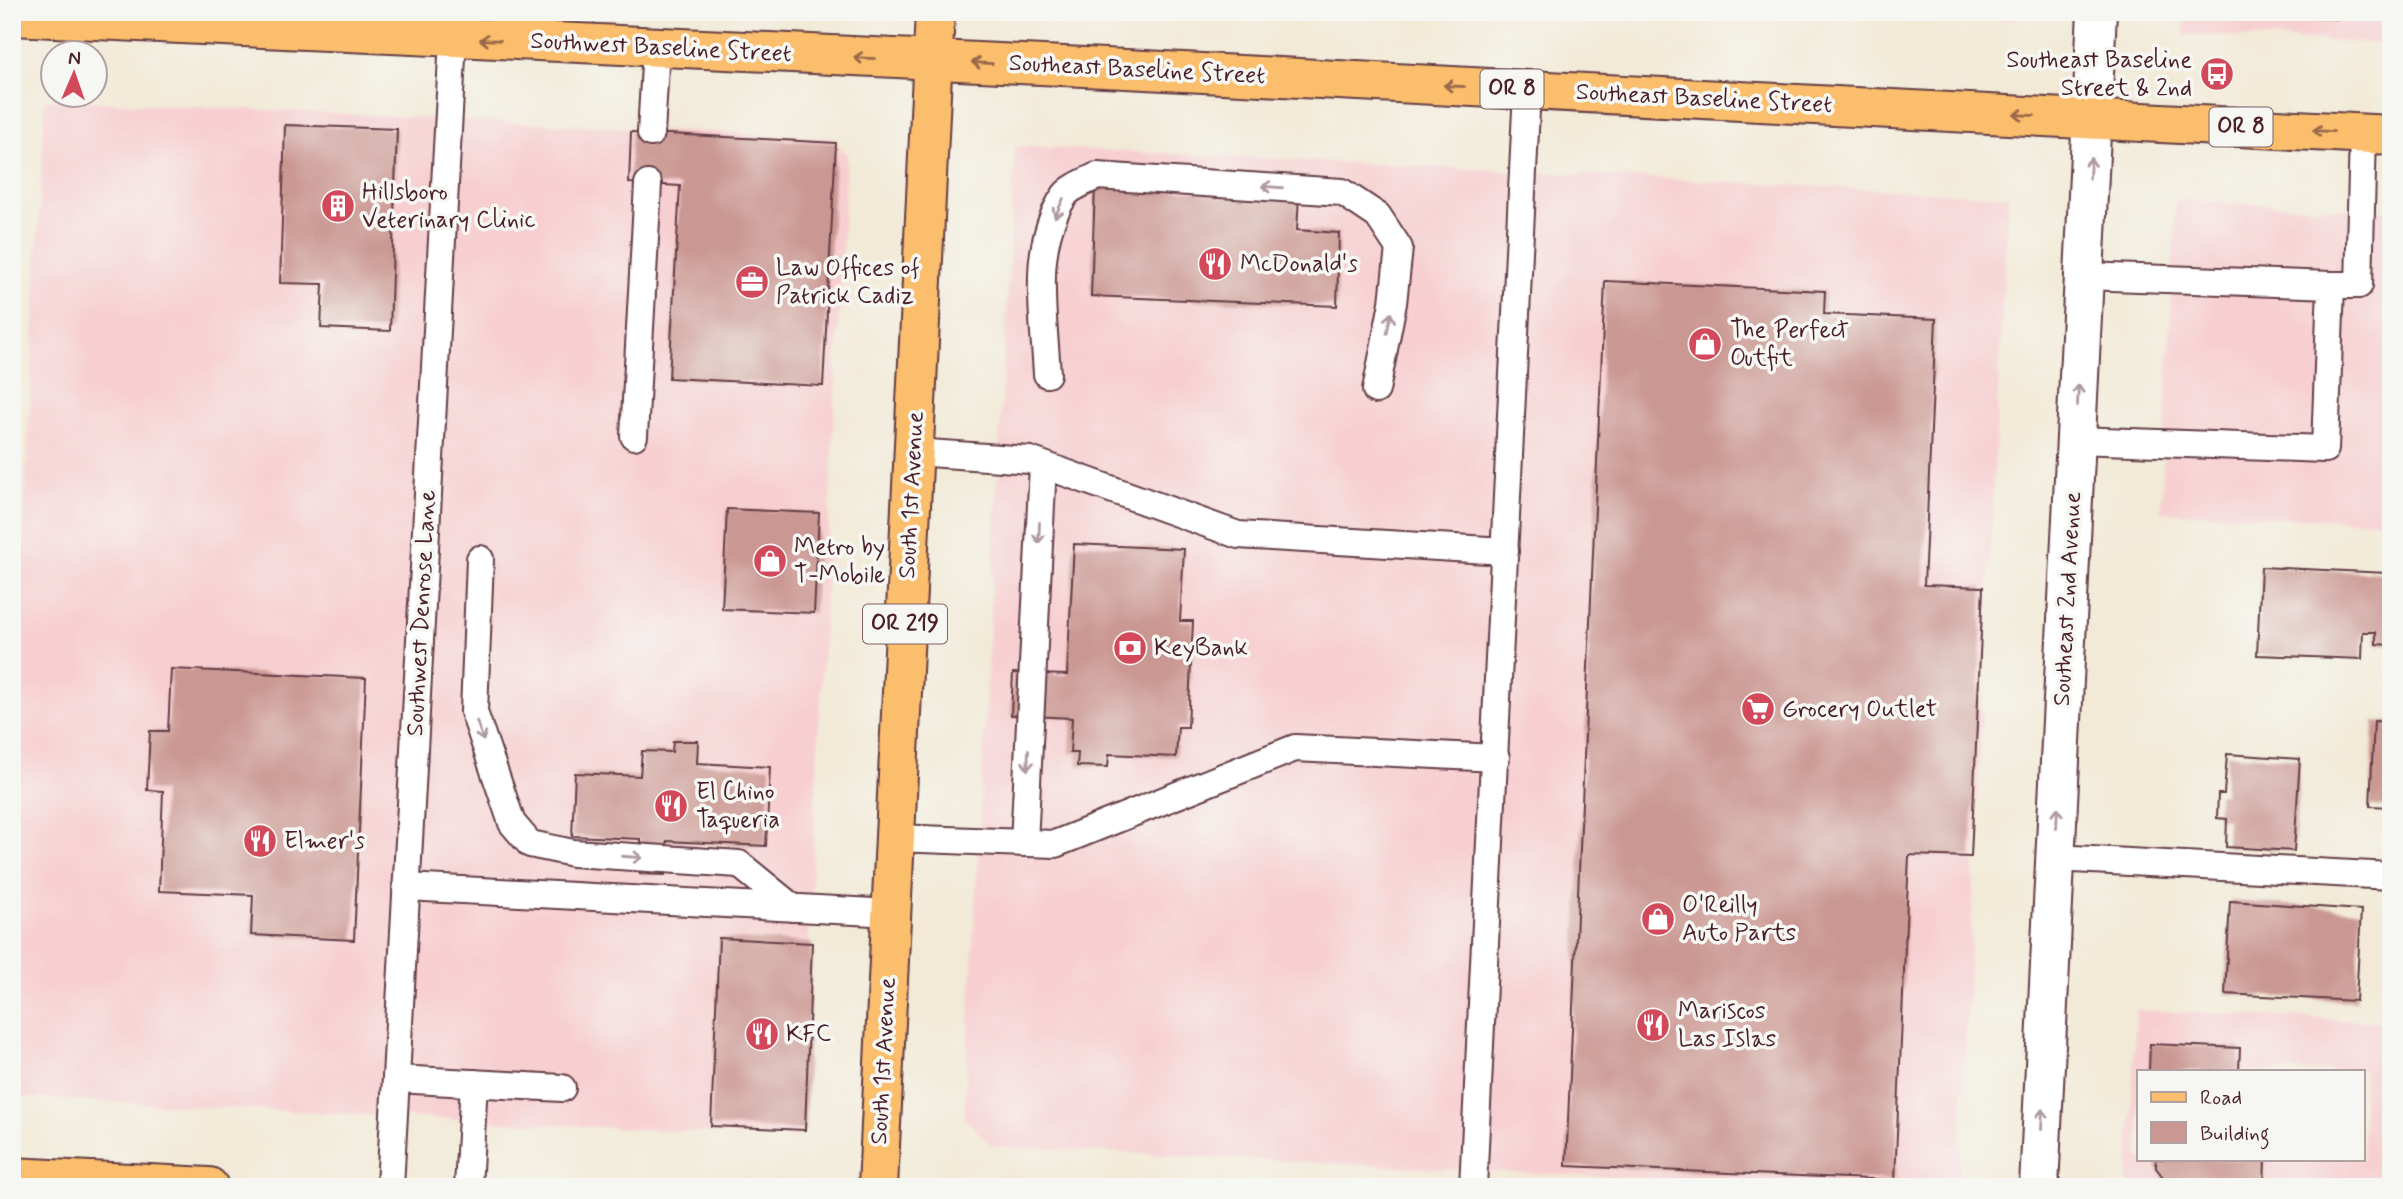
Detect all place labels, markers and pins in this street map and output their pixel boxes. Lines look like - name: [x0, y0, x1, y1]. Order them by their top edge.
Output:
- place label: Southeast Baseline Street & 2nd: [2006, 45, 2192, 104]
- bus stop icon: Southeast Baseline Street & 2nd: [2198, 55, 2236, 93]
- place label: Hillsboro Veterinary Clinic: [362, 177, 536, 236]
- building icon: Hillsboro Veterinary Clinic: [319, 187, 357, 225]
- restaurant icon: McDonald's: [1196, 245, 1234, 283]
- place label: McDonald's: [1240, 249, 1358, 280]
- place label: Law Offices of Patrick Cadiz: [776, 253, 920, 312]
- office icon: Law Offices of Patrick Cadiz: [733, 263, 771, 301]
- place label: The Perfect Outfit: [1730, 315, 1849, 374]
- shop icon: The Perfect Outfit: [1686, 325, 1724, 363]
- place label: Metro by T-Mobile: [794, 532, 885, 591]
- shop icon: Metro by T-Mobile: [751, 542, 789, 580]
- bank icon: KeyBank: [1111, 629, 1149, 667]
- place label: KeyBank: [1154, 633, 1248, 664]
- supermarket icon: Grocery Outlet: [1739, 690, 1777, 728]
- place label: Grocery Outlet: [1782, 694, 1937, 725]
- place label: El Chino Taqueria: [696, 777, 780, 836]
- restaurant icon: El Chino Taqueria: [652, 787, 690, 825]
- restaurant icon: Elmer's: [241, 822, 279, 860]
- place label: Elmer's: [284, 826, 365, 857]
- place label: O'Reilly Auto Parts: [1682, 890, 1796, 949]
- shop icon: O'Reilly Auto Parts: [1639, 900, 1677, 938]
- place label: Mariscos Las Islas: [1678, 996, 1776, 1055]
- restaurant icon: Mariscos Las Islas: [1634, 1006, 1672, 1044]
- restaurant icon: KFC: [743, 1015, 781, 1053]
- place label: KFC: [786, 1019, 831, 1050]

